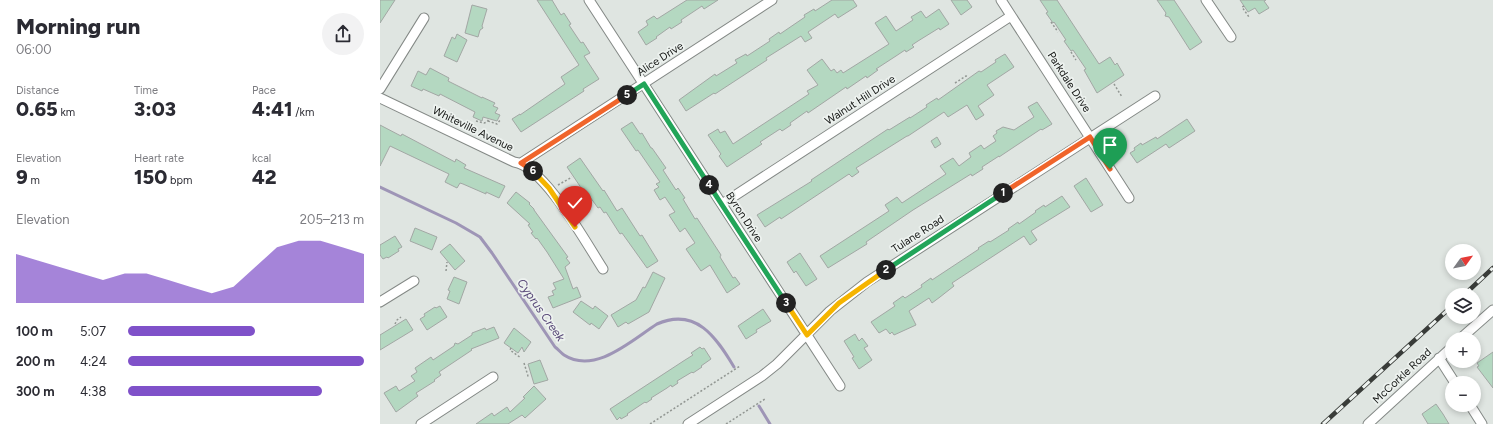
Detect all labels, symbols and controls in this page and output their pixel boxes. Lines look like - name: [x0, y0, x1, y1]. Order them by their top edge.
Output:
- text: Morning run: [16, 13, 140, 40]
- button: share: [322, 13, 364, 55]
- street label: Alice Drive: [634, 39, 686, 79]
- text: 06:00: [16, 42, 52, 57]
- street label: Parkdale Drive: [1045, 49, 1093, 115]
- street label: Walnut Hill Drive: [822, 72, 898, 128]
- text: Distance: [16, 84, 59, 97]
- text: Time: [134, 84, 158, 97]
- text: Pace: [252, 84, 276, 97]
- pin: 5: [617, 85, 637, 105]
- text: 5: [624, 88, 630, 101]
- text: 0.65: [16, 97, 58, 121]
- text: 3:03: [134, 97, 176, 121]
- text: 4:41: [252, 97, 293, 121]
- street label: Whiteville Avenue: [430, 104, 516, 154]
- text: km: [58, 106, 75, 119]
- text: /km: [293, 106, 314, 119]
- pin: [1093, 128, 1127, 169]
- icon: arrive: [1099, 134, 1121, 156]
- text: Elevation: [16, 152, 61, 165]
- text: Heart rate: [134, 152, 184, 165]
- text: kcal: [252, 152, 271, 165]
- pin: 6: [523, 161, 543, 181]
- text: 6: [530, 164, 536, 177]
- text: 9: [16, 165, 28, 189]
- text: 150: [134, 165, 167, 189]
- text: 42: [252, 165, 277, 189]
- text: m: [28, 174, 40, 187]
- text: bpm: [167, 174, 192, 187]
- pin: 4: [699, 175, 719, 195]
- text: 4: [706, 178, 712, 191]
- pin: 1: [993, 183, 1013, 203]
- pin: [558, 186, 592, 227]
- text: 1: [1001, 186, 1005, 199]
- street label: Byron Drive: [723, 190, 765, 244]
- icon: check: [564, 192, 586, 214]
- text: Elevation: [16, 212, 69, 227]
- text: 205–213 m: [300, 212, 364, 227]
- street label: Tulane Road: [889, 212, 947, 256]
- north arrow: [1445, 244, 1481, 280]
- map controls: [1445, 244, 1481, 412]
- pin: 2: [876, 260, 896, 280]
- text: 2: [883, 263, 889, 276]
- water label: Cyprus Creek: [514, 276, 568, 345]
- button: layers: [1445, 288, 1481, 324]
- pin: 3: [776, 293, 796, 313]
- text: 3: [783, 296, 789, 309]
- text: 100 m: [16, 324, 53, 339]
- text: 5:07: [80, 324, 106, 339]
- button: +: [1445, 332, 1481, 368]
- street label: McCorkle Road: [1370, 346, 1434, 406]
- text: 200 m: [16, 354, 55, 369]
- text: 4:24: [80, 354, 107, 369]
- button: −: [1445, 376, 1481, 412]
- text: 300 m: [16, 384, 55, 399]
- text: 4:38: [80, 384, 106, 399]

